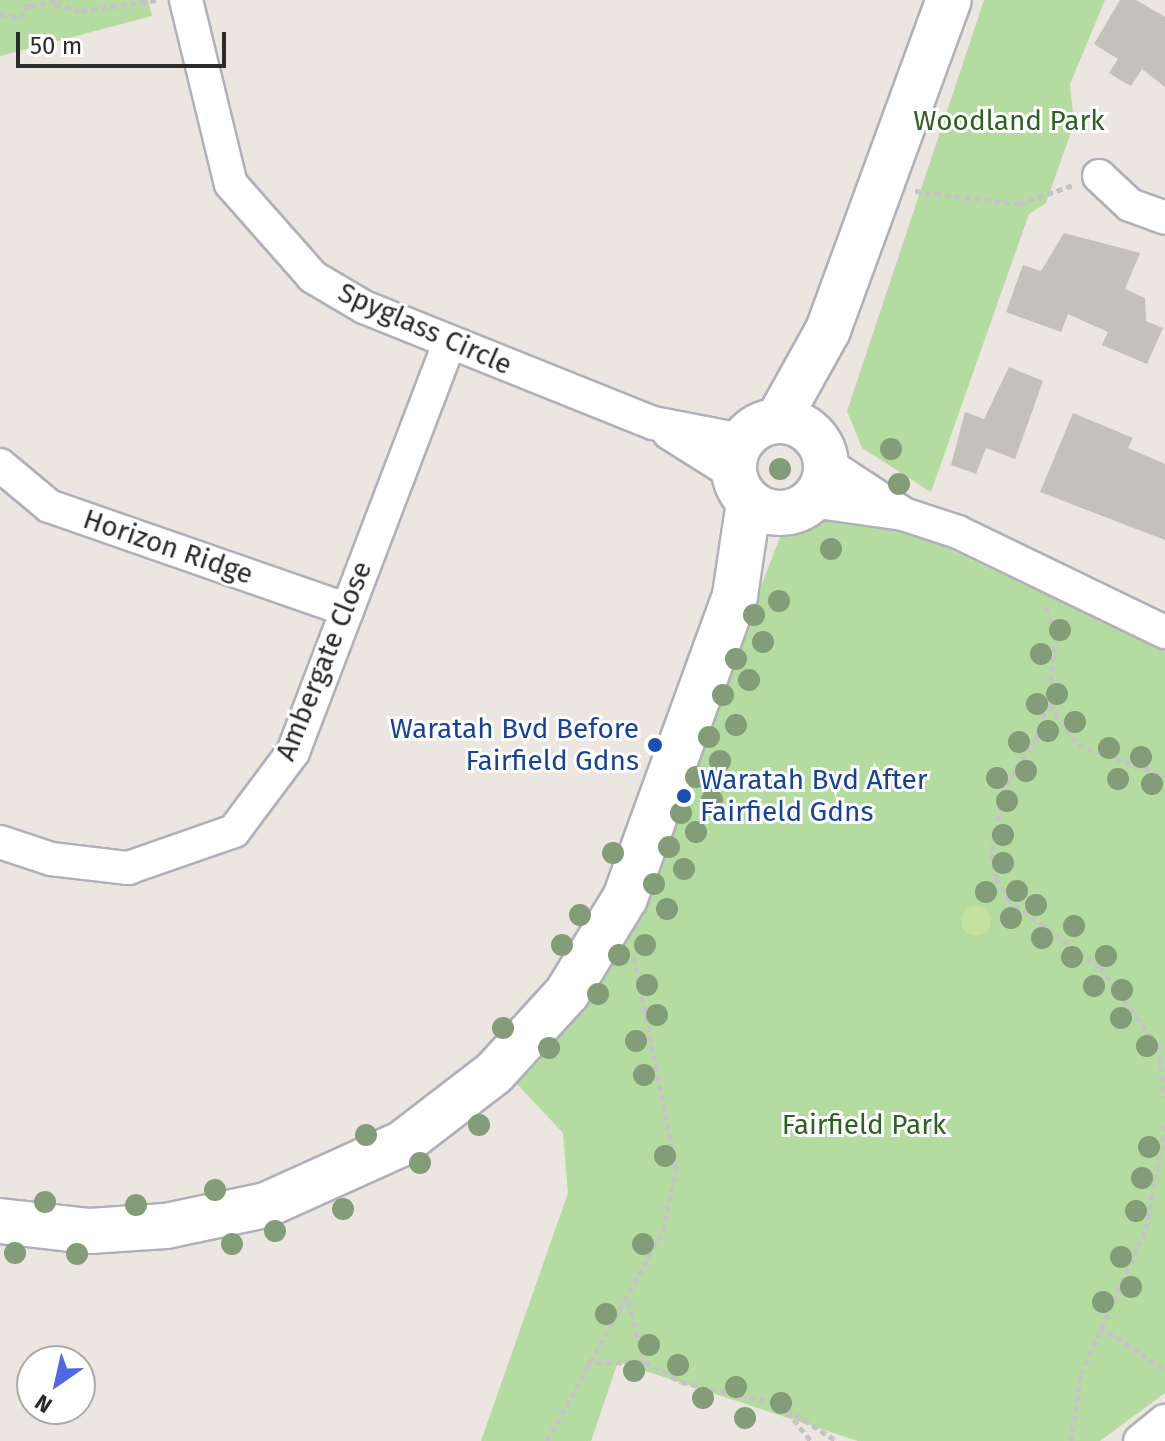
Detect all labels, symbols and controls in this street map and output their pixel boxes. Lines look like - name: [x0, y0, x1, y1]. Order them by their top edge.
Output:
- scale bar: [20, 16, 230, 66]
- text: 50 m: [30, 32, 82, 60]
- park label: Woodland Park: [913, 104, 1105, 138]
- street label: Spyglass Circle: [333, 276, 517, 382]
- street label: Horizon Ridge: [79, 502, 257, 592]
- street label: Ambergate Close: [269, 556, 379, 766]
- place label: Waratah Bvd Before Fairfield Gdns: [390, 712, 639, 778]
- marker: Waratah Bvd Before Fairfield Gdns: [646, 736, 664, 754]
- place label: Waratah Bvd After Fairfield Gdns: [700, 763, 928, 829]
- marker: Waratah Bvd After Fairfield Gdns: [675, 787, 693, 805]
- park label: Fairfield Park: [782, 1108, 946, 1142]
- north arrow: [16, 1345, 96, 1425]
- text: N: [30, 1388, 57, 1419]

